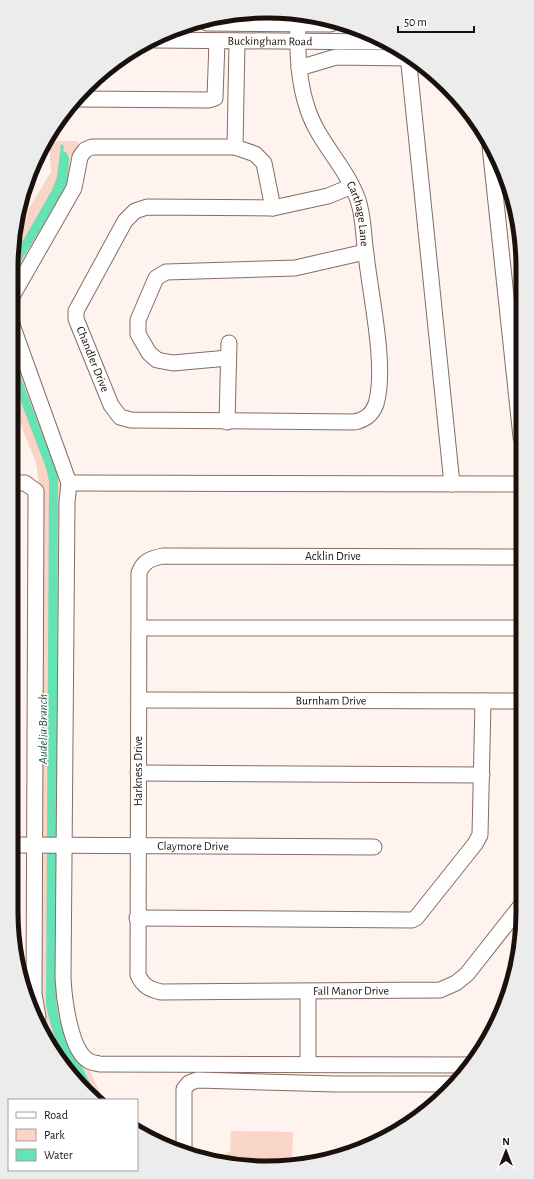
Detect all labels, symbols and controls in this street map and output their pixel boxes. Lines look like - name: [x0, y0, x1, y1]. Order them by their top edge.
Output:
- scale bar: [398, 8, 474, 34]
- text: 50 m: [404, 16, 427, 28]
- street label: Buckingham Road: [228, 35, 312, 47]
- street label: Carthage Lane: [345, 179, 371, 247]
- street label: Chandler Drive: [74, 324, 112, 394]
- street label: Acklin Drive: [305, 550, 361, 562]
- water label: Audelia Branch: [37, 694, 50, 765]
- street label: Burnham Drive: [296, 694, 366, 707]
- street label: Harkness Drive: [132, 736, 144, 806]
- street label: Claymore Drive: [157, 840, 229, 853]
- street label: Fall Manor Drive: [313, 984, 389, 997]
- legend: [8, 1099, 138, 1171]
- text: Road: [44, 1109, 68, 1121]
- text: Park: [44, 1129, 65, 1141]
- north arrow: [486, 1131, 526, 1171]
- text: N: [502, 1136, 510, 1147]
- text: Water: [44, 1149, 73, 1161]

